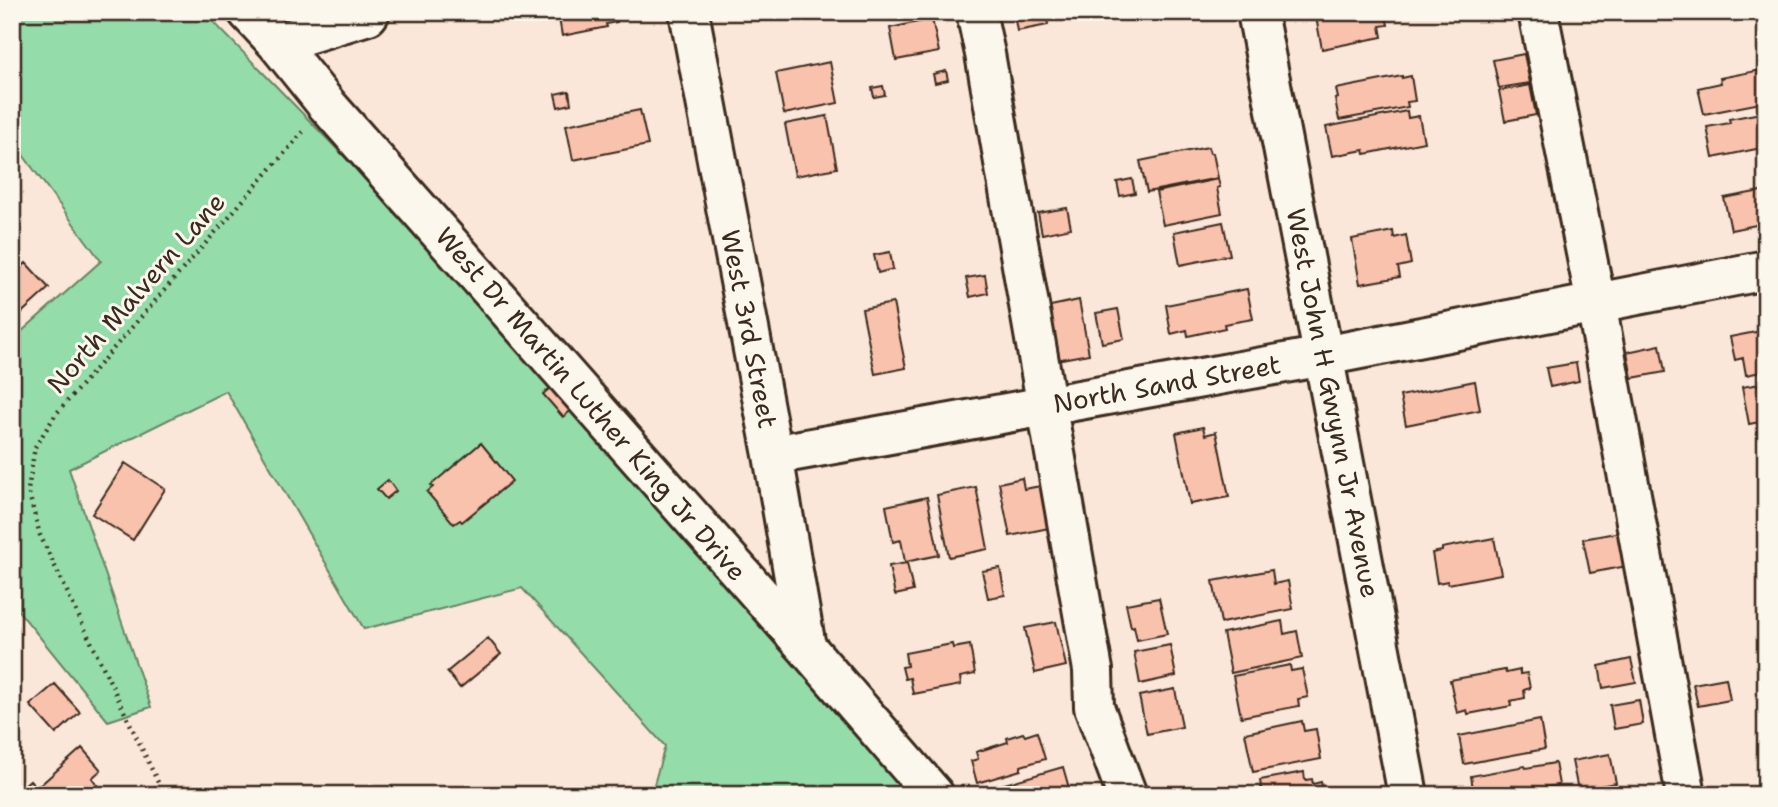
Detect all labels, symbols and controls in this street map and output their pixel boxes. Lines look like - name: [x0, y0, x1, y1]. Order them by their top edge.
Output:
- street label: North Malvern Lane: [39, 185, 233, 401]
- street label: West John H Gwynn Jr Avenue: [1279, 205, 1388, 601]
- street label: West Dr Martin Luther King Jr Drive: [428, 219, 755, 588]
- street label: West 3rd Street: [713, 227, 786, 431]
- street label: North Sand Street: [1050, 346, 1283, 421]

